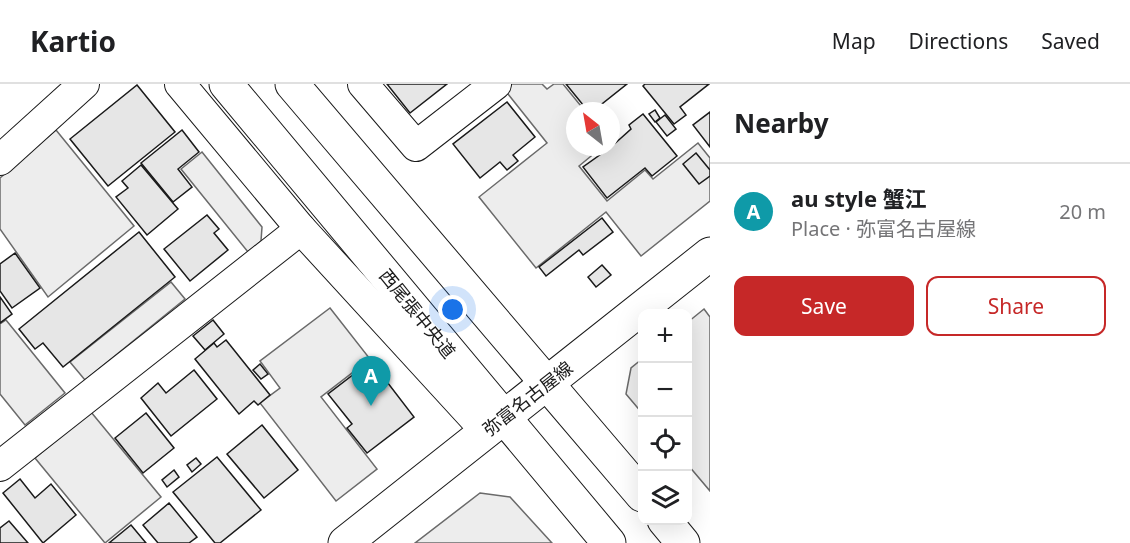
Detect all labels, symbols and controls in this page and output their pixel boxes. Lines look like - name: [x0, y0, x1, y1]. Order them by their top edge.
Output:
- text: Kartio: [30, 22, 116, 60]
- text: Map: [832, 27, 876, 55]
- text: Directions: [909, 27, 1008, 55]
- text: Saved: [1041, 27, 1100, 55]
- north arrow: [566, 102, 620, 156]
- text: Nearby: [734, 105, 829, 141]
- text: au style 蟹江: [791, 183, 927, 213]
- text: A: [747, 198, 760, 225]
- text: 20 m: [1059, 198, 1106, 225]
- text: Place · 弥富名古屋線: [791, 215, 976, 242]
- street label: 西尾張中央道: [374, 264, 461, 363]
- button: Save: [734, 276, 914, 336]
- button: Share: [926, 276, 1106, 336]
- your location: [438, 295, 467, 324]
- map controls: [638, 309, 692, 525]
- button: +: [638, 309, 692, 363]
- pin: A: [352, 356, 391, 406]
- street label: 弥富名古屋線: [477, 356, 577, 441]
- button: −: [638, 363, 692, 417]
- button: locate: [638, 417, 692, 471]
- button: layers: [638, 471, 692, 525]

